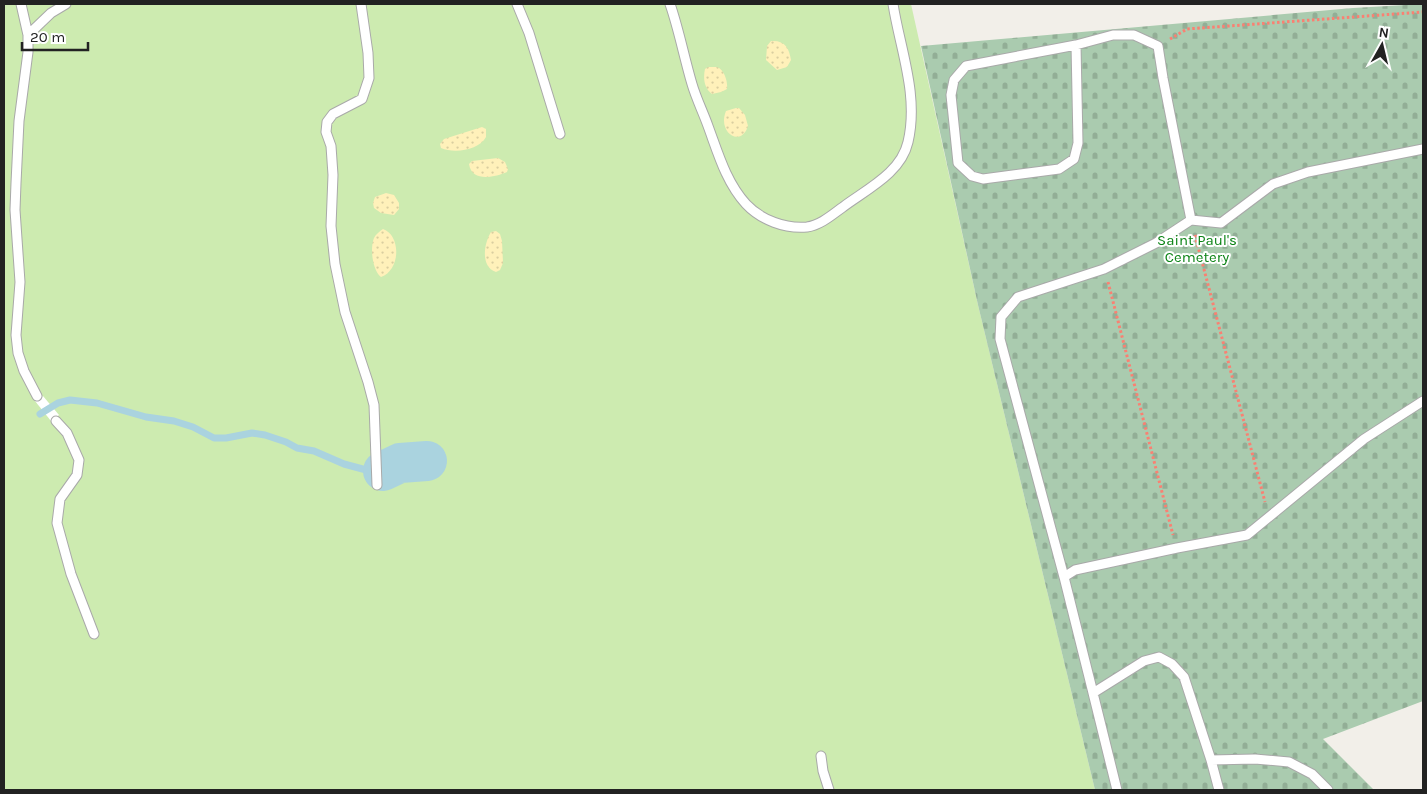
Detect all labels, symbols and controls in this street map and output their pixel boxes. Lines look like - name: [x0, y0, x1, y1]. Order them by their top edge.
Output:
- scale bar: [22, 20, 89, 52]
- north arrow: [1357, 20, 1407, 70]
- text: N: [1378, 24, 1390, 42]
- text: 20 m: [30, 28, 65, 46]
- park label: Saint Paul's Cemetery: [1157, 231, 1237, 266]

